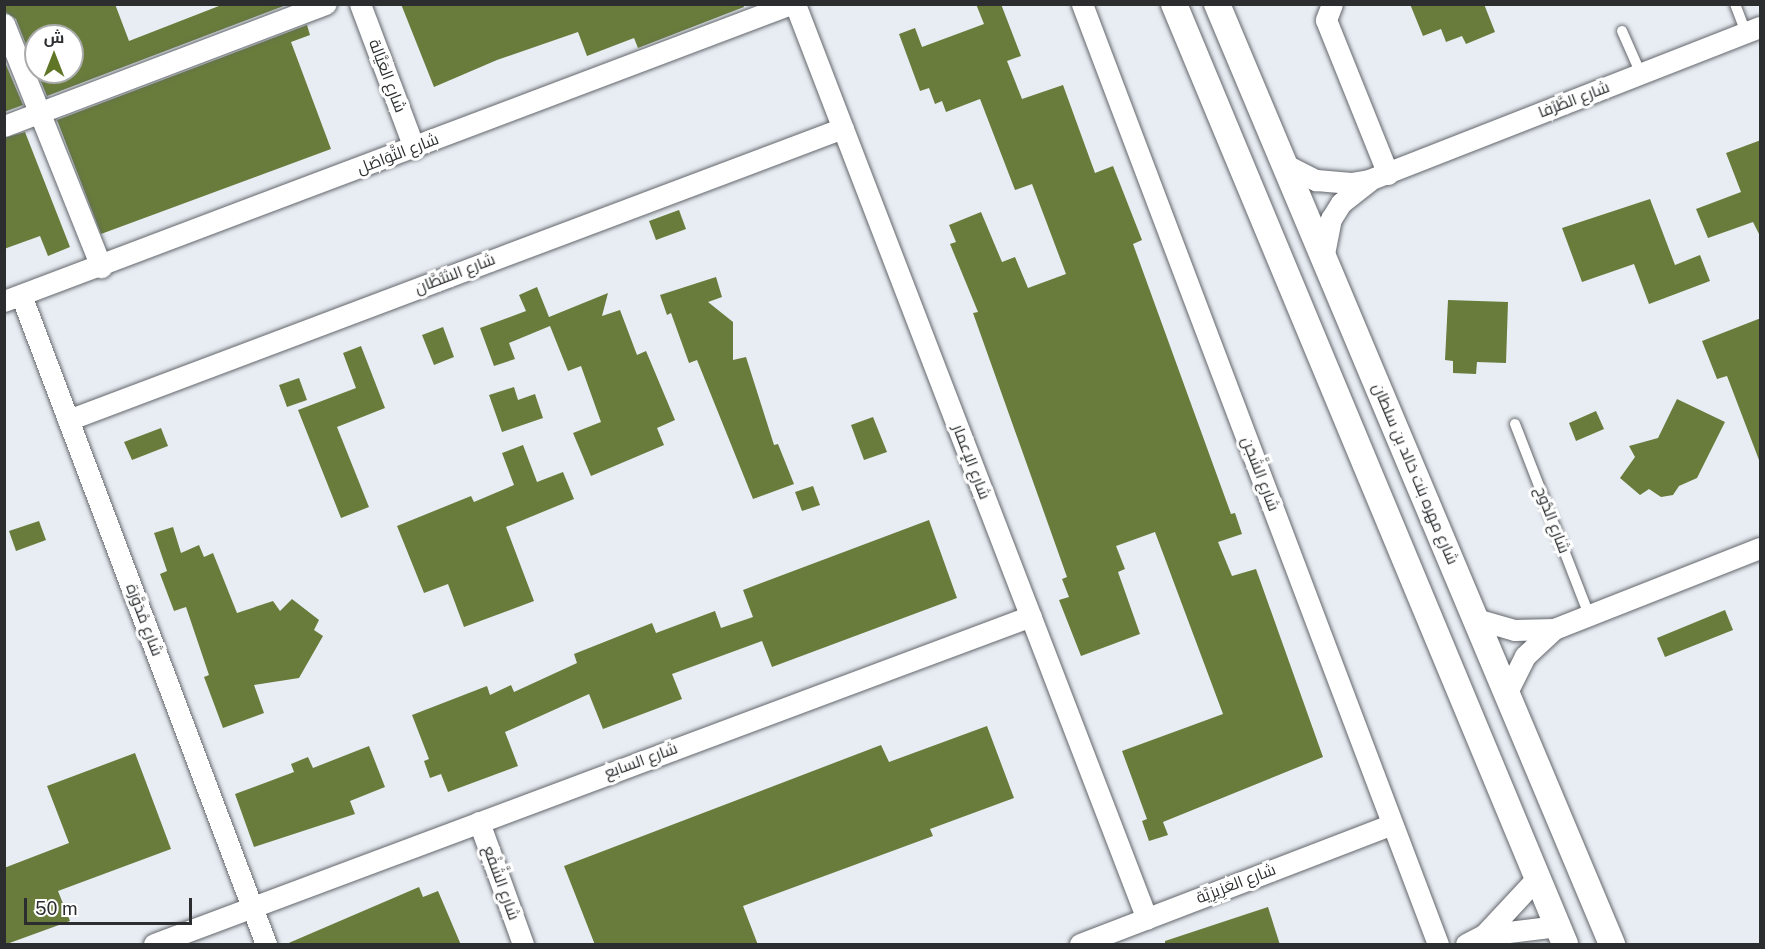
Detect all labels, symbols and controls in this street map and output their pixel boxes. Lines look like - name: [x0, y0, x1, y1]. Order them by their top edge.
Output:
- north arrow: [24, 24, 84, 84]
- text: ش: [44, 28, 64, 47]
- street label: شارع العَيَّالة: [364, 37, 410, 115]
- street label: شارع الطَّرْفا: [1536, 78, 1612, 122]
- street label: شارع التَّوَاصُل: [354, 130, 442, 178]
- street label: شارع الشُّطَّان: [412, 250, 498, 298]
- street label: شارع مهره بنت خالد بن سلطان: [1368, 381, 1462, 567]
- street label: شارع الإعمار: [948, 422, 994, 502]
- street label: شارع الشَّجَن: [1237, 434, 1283, 514]
- street label: شارع الدُّوح: [1530, 484, 1574, 556]
- street label: شارع مْدَوَّرَة: [121, 581, 167, 659]
- street label: شارع السابع: [602, 739, 680, 783]
- street label: شارع الشَّفْع: [479, 843, 523, 923]
- street label: شارع العَزِيزِيَّة: [1193, 860, 1279, 908]
- scale bar: [27, 886, 195, 924]
- text: 50 m: [35, 898, 78, 919]

